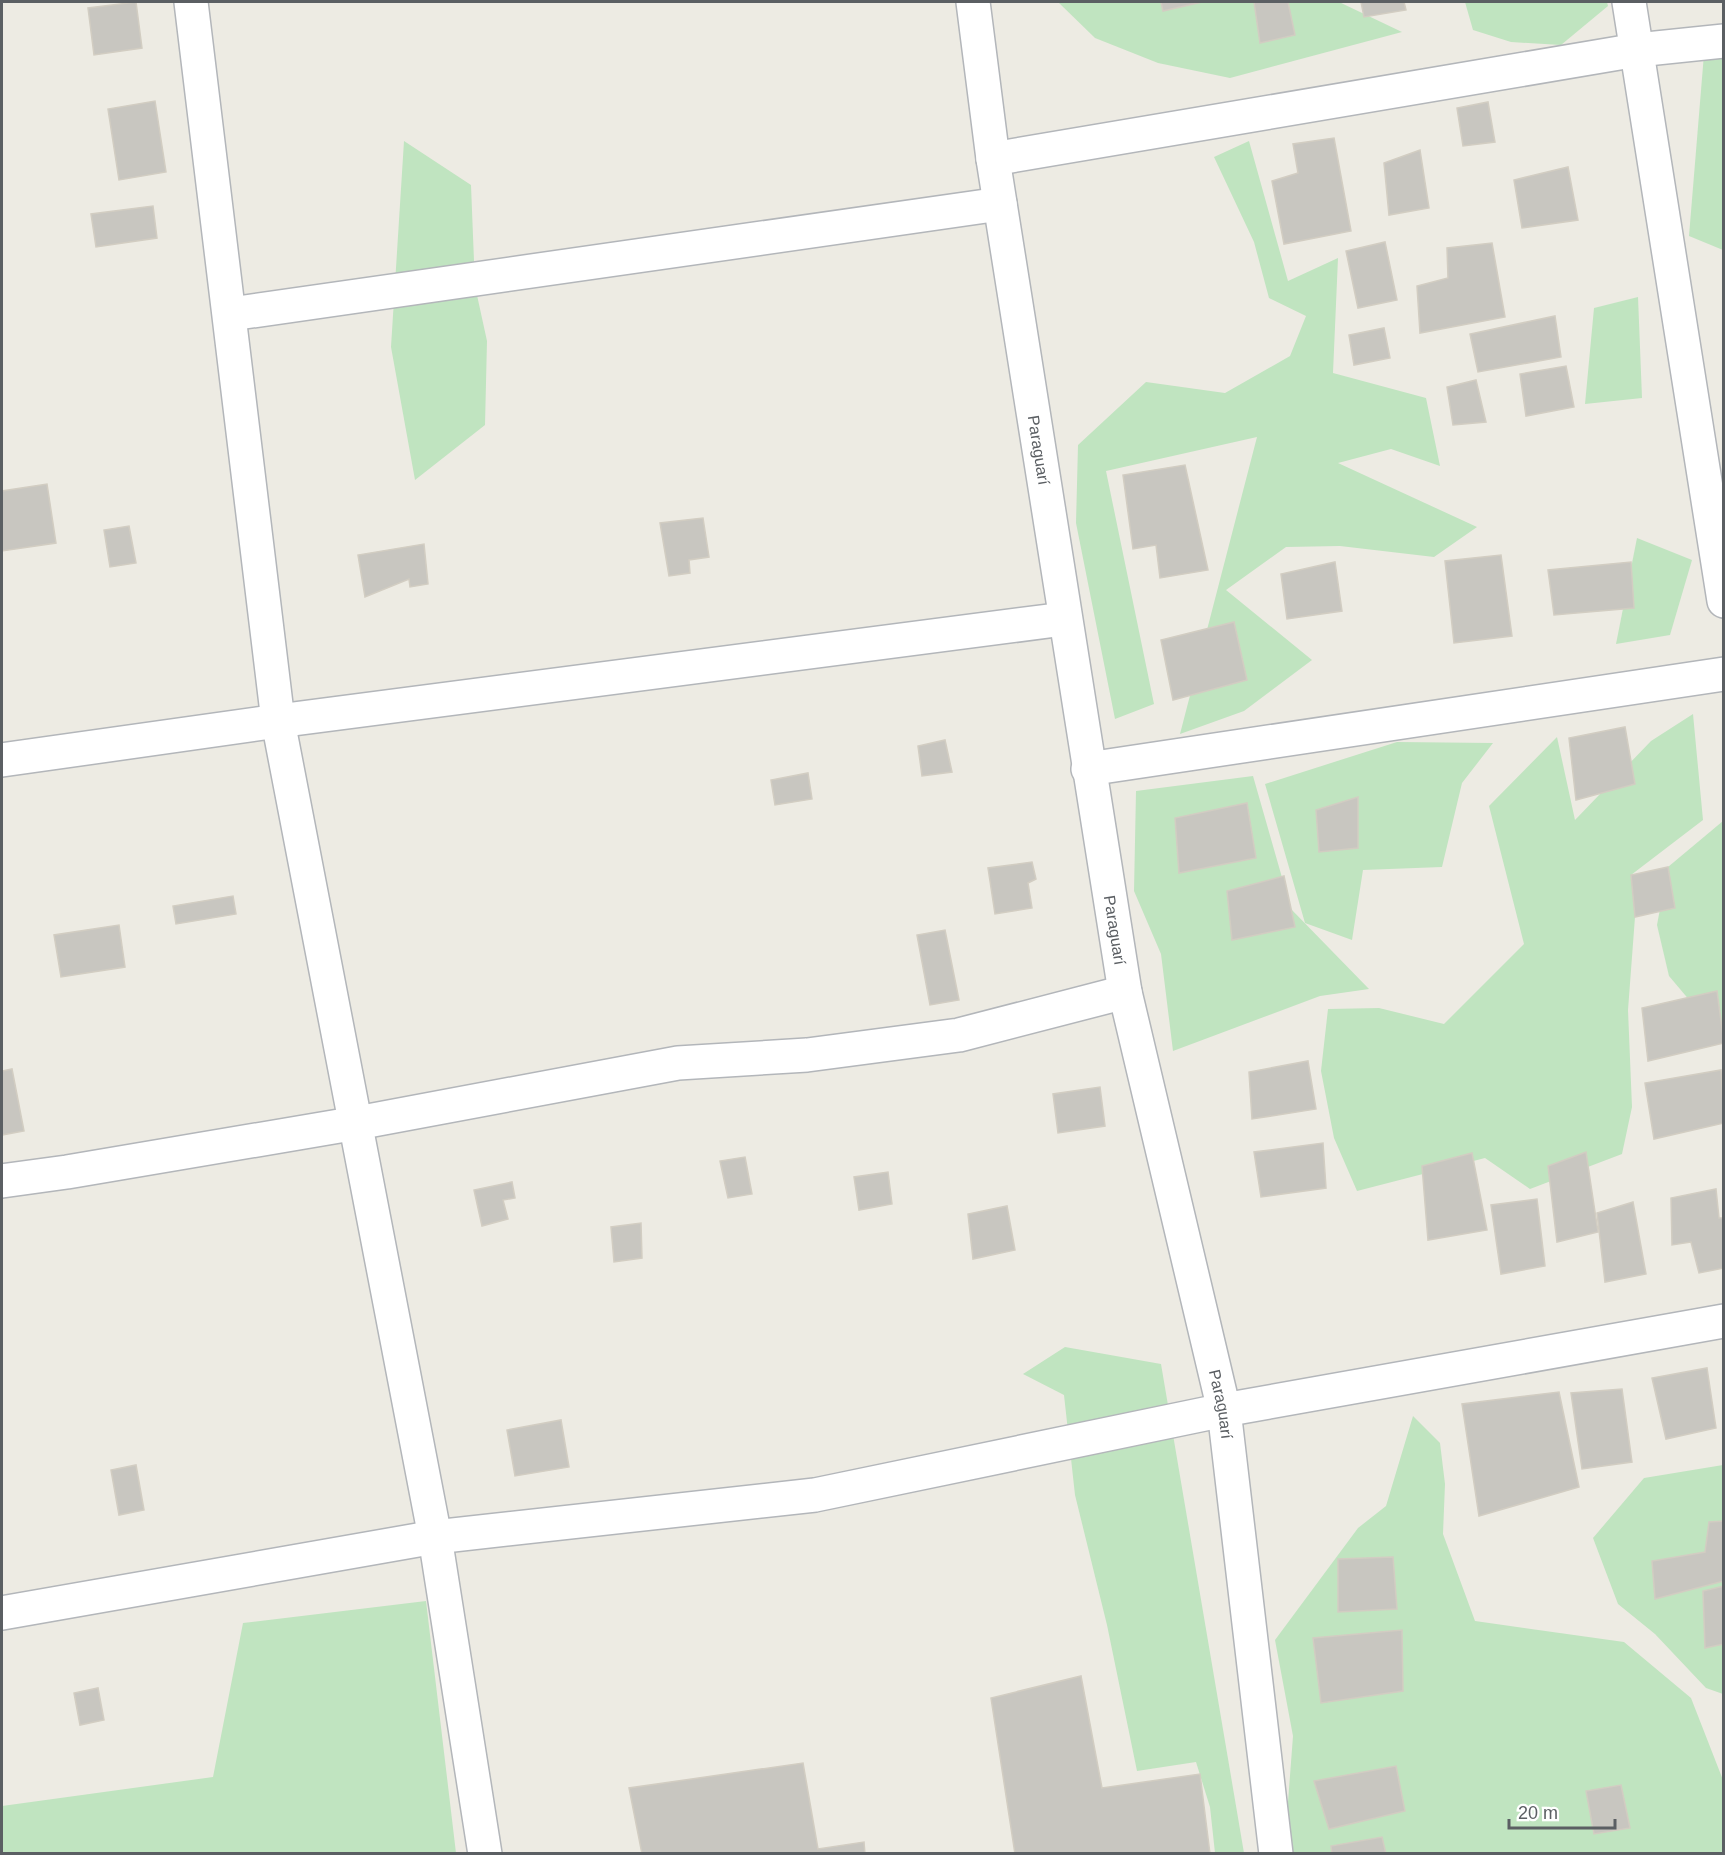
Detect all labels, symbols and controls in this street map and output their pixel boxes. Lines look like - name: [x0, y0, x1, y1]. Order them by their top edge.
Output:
- street label: Paraguarí: [1025, 414, 1053, 487]
- street label: Paraguarí: [1101, 894, 1129, 967]
- street label: Paraguarí: [1206, 1368, 1235, 1440]
- scale bar: [1509, 1792, 1616, 1830]
- text: 20 m: [1518, 1803, 1558, 1823]

